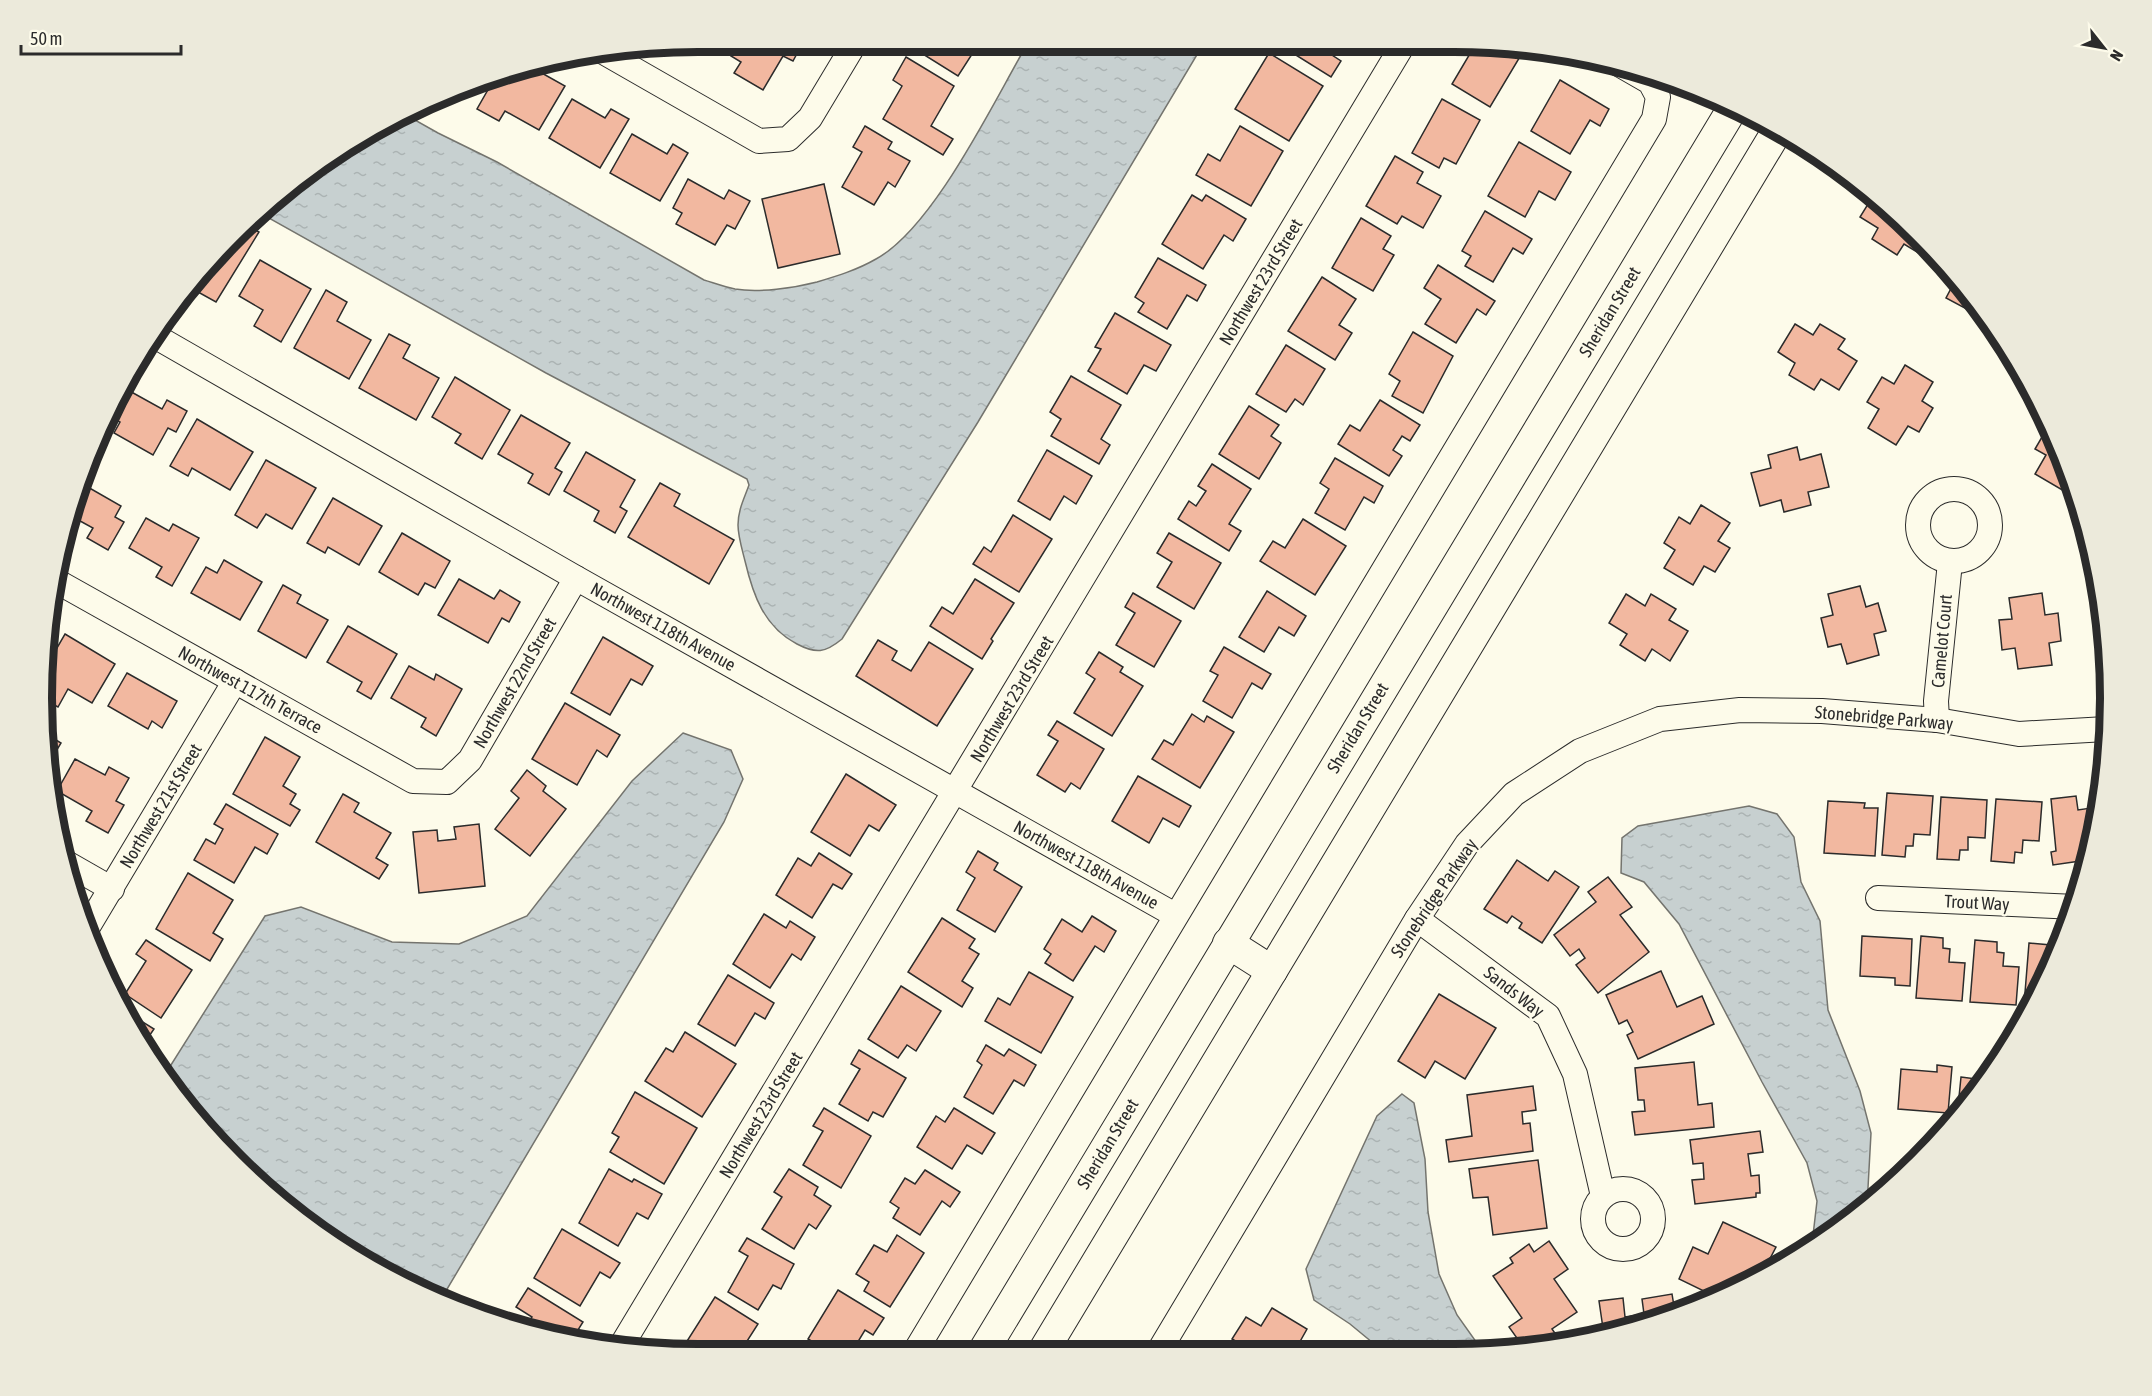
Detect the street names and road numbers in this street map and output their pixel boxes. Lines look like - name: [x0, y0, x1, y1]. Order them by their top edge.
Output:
- street label: Northwest 23rd Street: [1215, 215, 1307, 349]
- street label: Sheridan Street: [1574, 263, 1645, 361]
- street label: Northwest 118th Avenue: [587, 578, 739, 675]
- street label: Camelot Court: [1927, 593, 1956, 689]
- street label: Northwest 22nd Street: [469, 614, 560, 752]
- street label: Northwest 23rd Street: [966, 632, 1058, 766]
- street label: Northwest 117th Terrace: [175, 641, 326, 738]
- street label: Sheridan Street: [1322, 679, 1393, 777]
- street label: Stonebridge Parkway: [1814, 701, 1954, 734]
- street label: Northwest 21st Street: [115, 740, 206, 872]
- street label: Northwest 118th Avenue: [1010, 816, 1162, 913]
- street label: Stonebridge Parkway: [1386, 834, 1481, 961]
- street label: Trout Way: [1944, 890, 2010, 915]
- street label: Sands Way: [1480, 962, 1548, 1022]
- street label: Northwest 23rd Street: [715, 1048, 807, 1182]
- street label: Sheridan Street: [1072, 1095, 1143, 1193]

